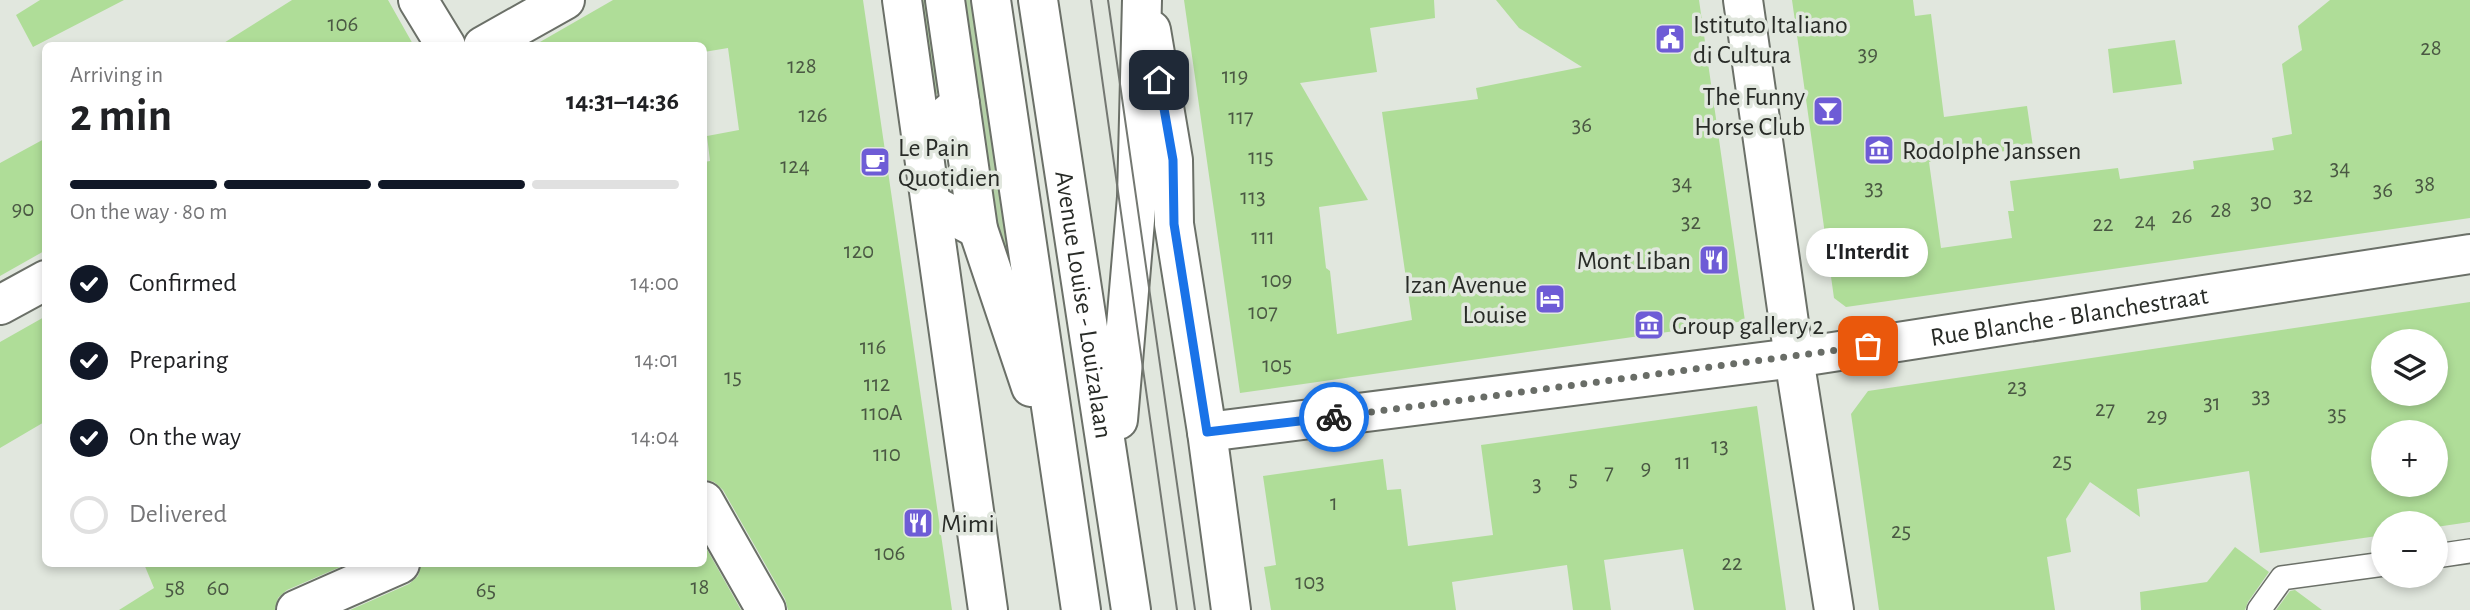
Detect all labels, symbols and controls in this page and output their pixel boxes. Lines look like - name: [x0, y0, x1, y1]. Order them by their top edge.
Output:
- place label: Istituto Italiano di Cultura: [1693, 12, 1848, 68]
- house number: 106: [328, 13, 358, 36]
- public building icon: Istituto Italiano di Cultura: [1653, 22, 1687, 56]
- house number: 28: [2420, 37, 2442, 60]
- house number: 39: [1858, 43, 1878, 66]
- pin: [1129, 50, 1189, 110]
- house number: 128: [787, 55, 817, 78]
- icon: home: [1140, 61, 1178, 99]
- text: Arriving in: [70, 64, 163, 87]
- house number: 119: [1222, 65, 1248, 88]
- place label: The Funny Horse Club: [1694, 84, 1805, 140]
- text: 14:31–14:36: [566, 88, 679, 114]
- text: 2 min: [70, 93, 172, 139]
- bar icon: The Funny Horse Club: [1811, 94, 1845, 128]
- house number: 126: [798, 104, 828, 127]
- house number: 117: [1228, 106, 1254, 129]
- house number: 36: [1572, 114, 1592, 137]
- museum icon: Rodolphe Janssen: [1862, 133, 1896, 167]
- place label: Le Pain Quotidien: [898, 135, 1000, 191]
- place label: Rodolphe Janssen: [1902, 138, 2081, 164]
- cafe icon: Le Pain Quotidien: [858, 145, 892, 179]
- house number: 115: [1248, 146, 1274, 169]
- house number: 124: [780, 155, 810, 178]
- house number: 34: [2330, 157, 2350, 180]
- street label: Avenue Louise - Louizalaan: [1050, 169, 1117, 440]
- house number: 34: [1672, 172, 1692, 195]
- house number: 38: [2415, 173, 2435, 196]
- house number: 33: [1865, 177, 1883, 200]
- house number: 36: [2373, 179, 2393, 202]
- house number: 32: [2293, 184, 2313, 207]
- house number: 113: [1240, 186, 1266, 209]
- house number: 30: [2250, 191, 2272, 214]
- house number: 90: [12, 198, 34, 221]
- house number: 28: [2210, 199, 2232, 222]
- text: On the way · 80 m: [70, 201, 227, 224]
- house number: 26: [2171, 205, 2193, 228]
- house number: 24: [2134, 210, 2156, 233]
- house number: 32: [1681, 211, 1701, 234]
- house number: 22: [2093, 213, 2113, 236]
- house number: 111: [1251, 226, 1275, 249]
- callout: L'Interdit: [1807, 227, 1929, 276]
- house number: 120: [844, 240, 874, 263]
- text: L'Interdit: [1825, 241, 1909, 264]
- restaurant icon: Mont Liban: [1697, 243, 1731, 277]
- place label: Mont Liban: [1577, 248, 1691, 274]
- icon: check: [70, 265, 108, 303]
- house number: 109: [1262, 269, 1292, 292]
- text: Confirmed: [129, 270, 237, 296]
- text: 14:00: [630, 272, 679, 295]
- place label: Izan Avenue Louise: [1404, 272, 1527, 328]
- hotel icon: Izan Avenue Louise: [1533, 282, 1567, 316]
- street label: Rue Blanche - Blanchestraat: [1929, 282, 2210, 351]
- house number: 107: [1248, 301, 1278, 324]
- museum icon: Group gallery 2: [1632, 308, 1666, 342]
- place label: Group gallery 2: [1672, 313, 1824, 339]
- pin: [1838, 316, 1898, 376]
- icon: bag: [1849, 327, 1887, 365]
- map controls: [2371, 329, 2448, 588]
- button: layers: [2371, 329, 2448, 406]
- house number: 116: [860, 336, 886, 359]
- icon: check: [70, 342, 108, 380]
- text: Preparing: [129, 347, 228, 373]
- text: 14:01: [635, 349, 679, 372]
- house number: 105: [1262, 354, 1292, 377]
- house number: 15: [724, 366, 742, 389]
- house number: 112: [864, 373, 890, 396]
- house number: 23: [2007, 376, 2027, 399]
- courier: [1299, 382, 1369, 452]
- house number: 33: [2252, 385, 2270, 408]
- house number: 31: [2203, 392, 2221, 415]
- icon: bike: [1315, 398, 1353, 436]
- house number: 27: [2095, 398, 2115, 421]
- house number: 110A: [861, 402, 903, 425]
- house number: 35: [2327, 403, 2347, 426]
- house number: 29: [2146, 405, 2168, 428]
- icon: check: [70, 419, 108, 457]
- button: +: [2371, 420, 2448, 497]
- text: On the way: [129, 424, 241, 450]
- text: 14:04: [632, 426, 679, 449]
- house number: 13: [1711, 435, 1729, 458]
- house number: 110: [873, 443, 901, 466]
- house number: 25: [2052, 450, 2072, 473]
- house number: 11: [1675, 451, 1691, 474]
- house number: 9: [1641, 457, 1651, 480]
- house number: 7: [1604, 461, 1614, 484]
- house number: 5: [1568, 468, 1578, 491]
- house number: 3: [1532, 473, 1542, 496]
- house number: 1: [1330, 492, 1338, 515]
- text: Delivered: [129, 501, 227, 527]
- restaurant icon: Mimi: [901, 506, 935, 540]
- place label: Mimi: [941, 511, 995, 537]
- button: −: [2371, 511, 2448, 588]
- house number: 25: [1891, 520, 1911, 543]
- house number: 106: [875, 542, 905, 565]
- house number: 22: [1722, 552, 1742, 575]
- house number: 103: [1295, 571, 1325, 594]
- house number: 18: [691, 576, 709, 599]
- house number: 58: [165, 577, 185, 600]
- house number: 60: [207, 577, 229, 600]
- house number: 65: [476, 579, 496, 602]

